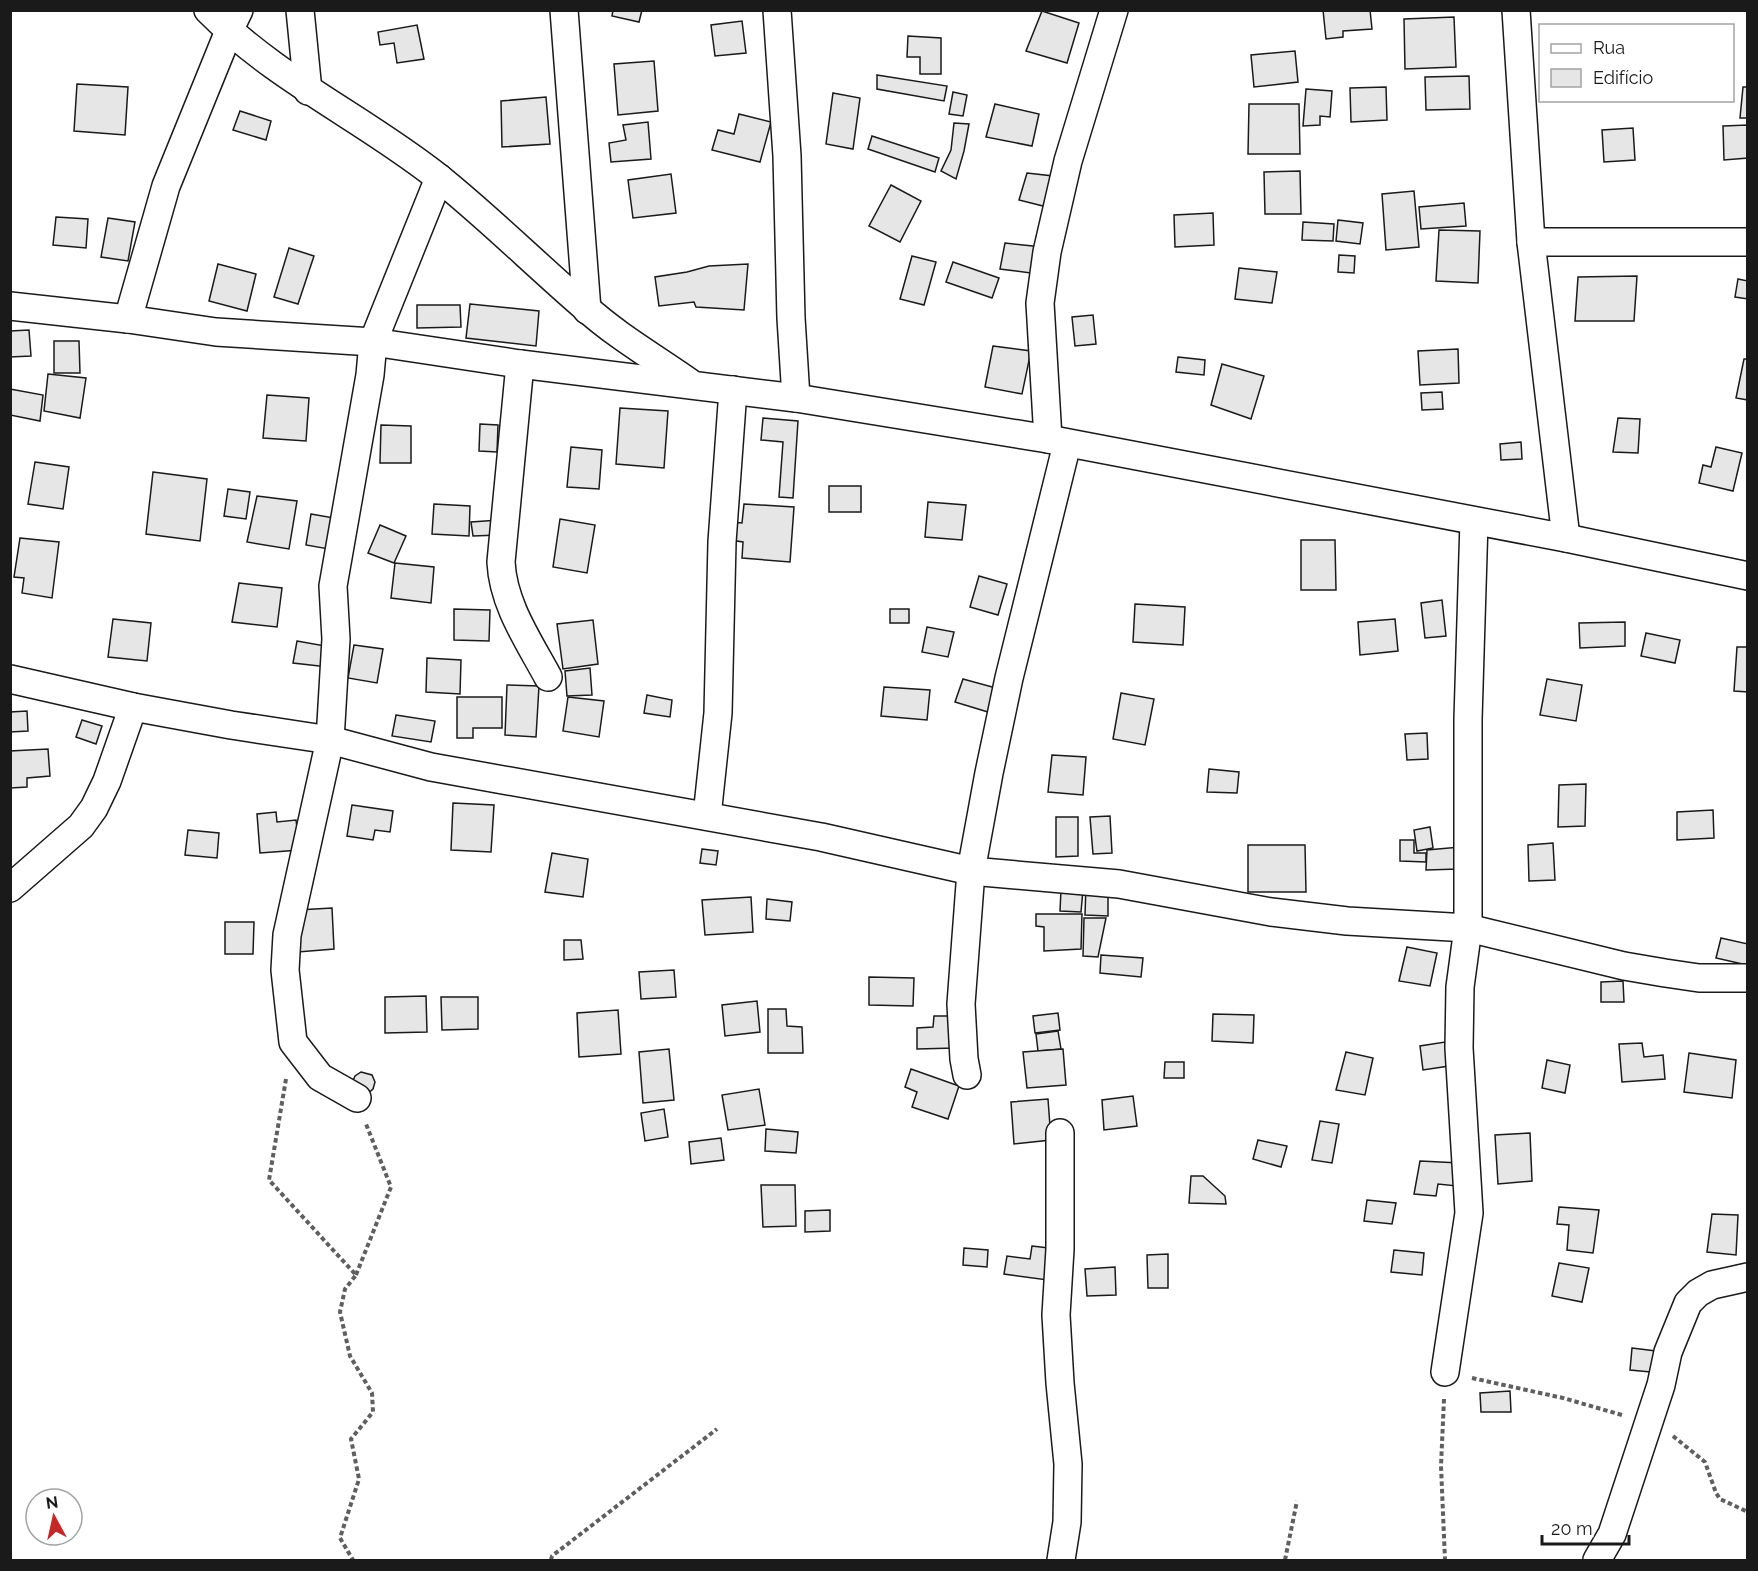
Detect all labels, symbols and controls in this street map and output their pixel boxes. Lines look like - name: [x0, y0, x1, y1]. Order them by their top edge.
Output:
- legend: [1539, 24, 1734, 102]
- text: Rua: [1593, 37, 1625, 58]
- text: Edifício: [1593, 67, 1653, 88]
- north arrow: [24, 1487, 84, 1547]
- text: N: [45, 1492, 59, 1513]
- scale bar: [1542, 1508, 1629, 1546]
- text: 20 m: [1551, 1518, 1593, 1539]

